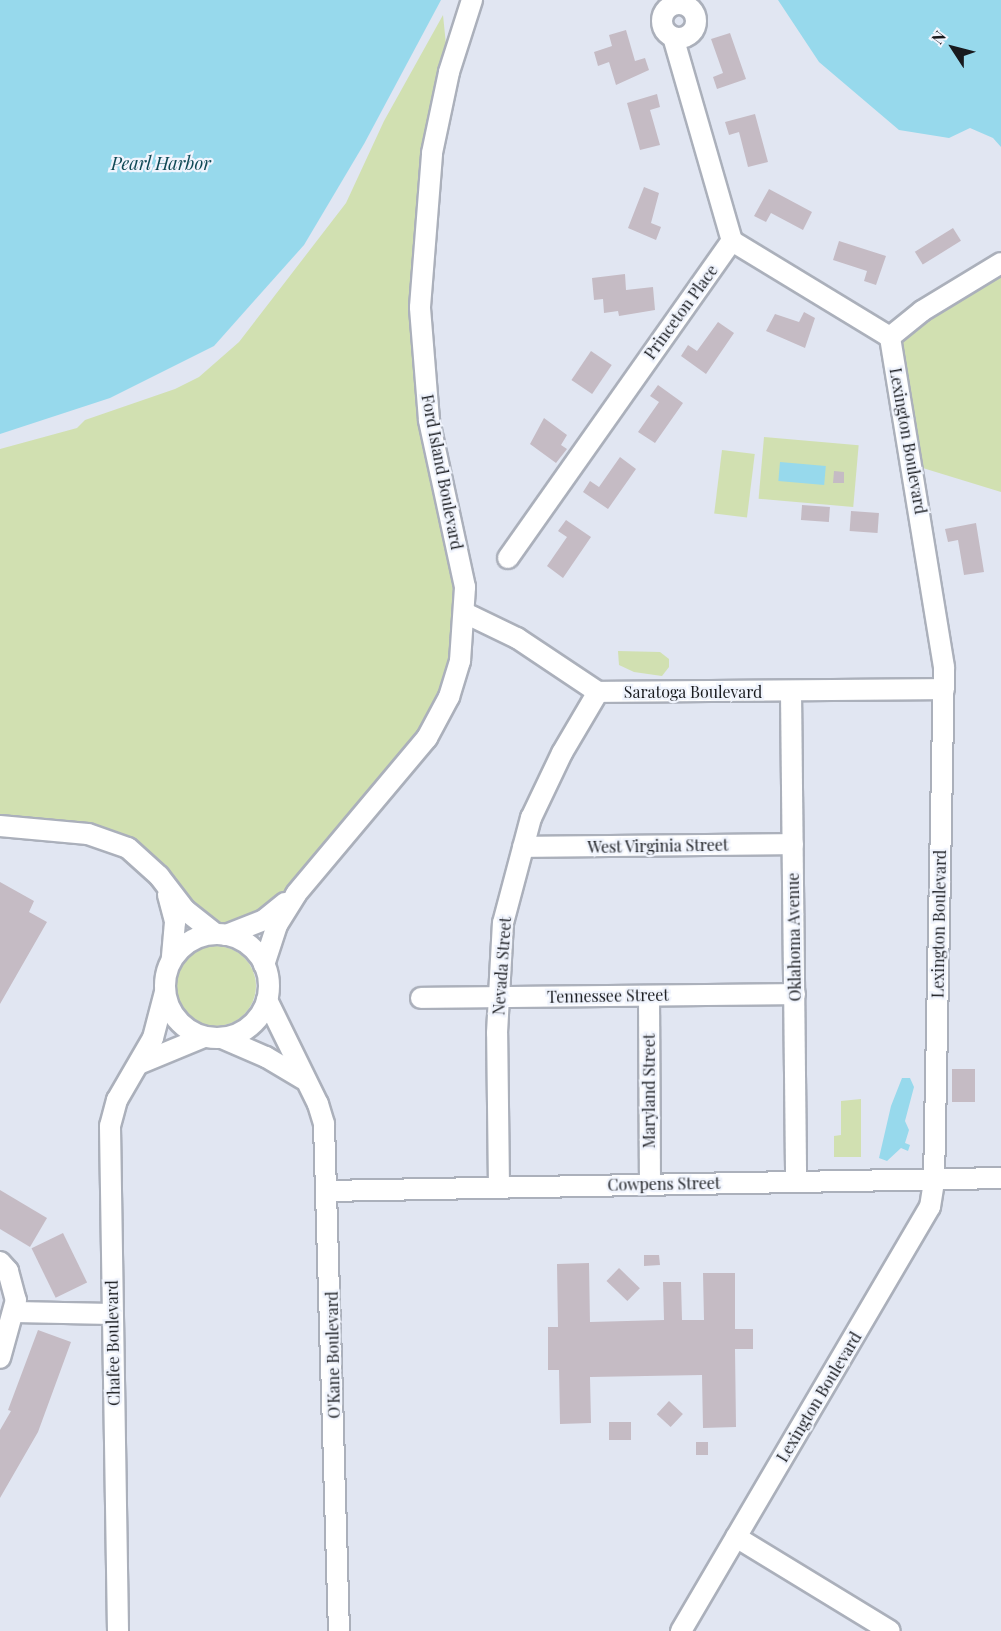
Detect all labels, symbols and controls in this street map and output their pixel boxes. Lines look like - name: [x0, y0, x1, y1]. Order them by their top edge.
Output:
- north arrow: [923, 18, 983, 78]
- text: N: [926, 26, 950, 48]
- water label: Pearl Harbor: [111, 152, 211, 174]
- street label: Princeton Place: [640, 261, 722, 363]
- street label: Lexington Boulevard: [886, 366, 930, 516]
- street label: Ford Island Boulevard: [418, 393, 466, 551]
- street label: Saratoga Boulevard: [624, 682, 762, 702]
- street label: West Virginia Street: [587, 835, 729, 857]
- street label: Lexington Boulevard: [928, 850, 950, 998]
- street label: Oklahoma Avenue: [783, 872, 805, 1002]
- street label: Nevada Street: [489, 916, 515, 1016]
- street label: Tennessee Street: [547, 985, 669, 1007]
- street label: Maryland Street: [639, 1034, 659, 1148]
- street label: Cowpens Street: [607, 1173, 721, 1195]
- street label: Chafee Boulevard: [102, 1280, 124, 1406]
- street label: O'Kane Boulevard: [322, 1291, 344, 1419]
- street label: Lexington Boulevard: [773, 1328, 865, 1466]

